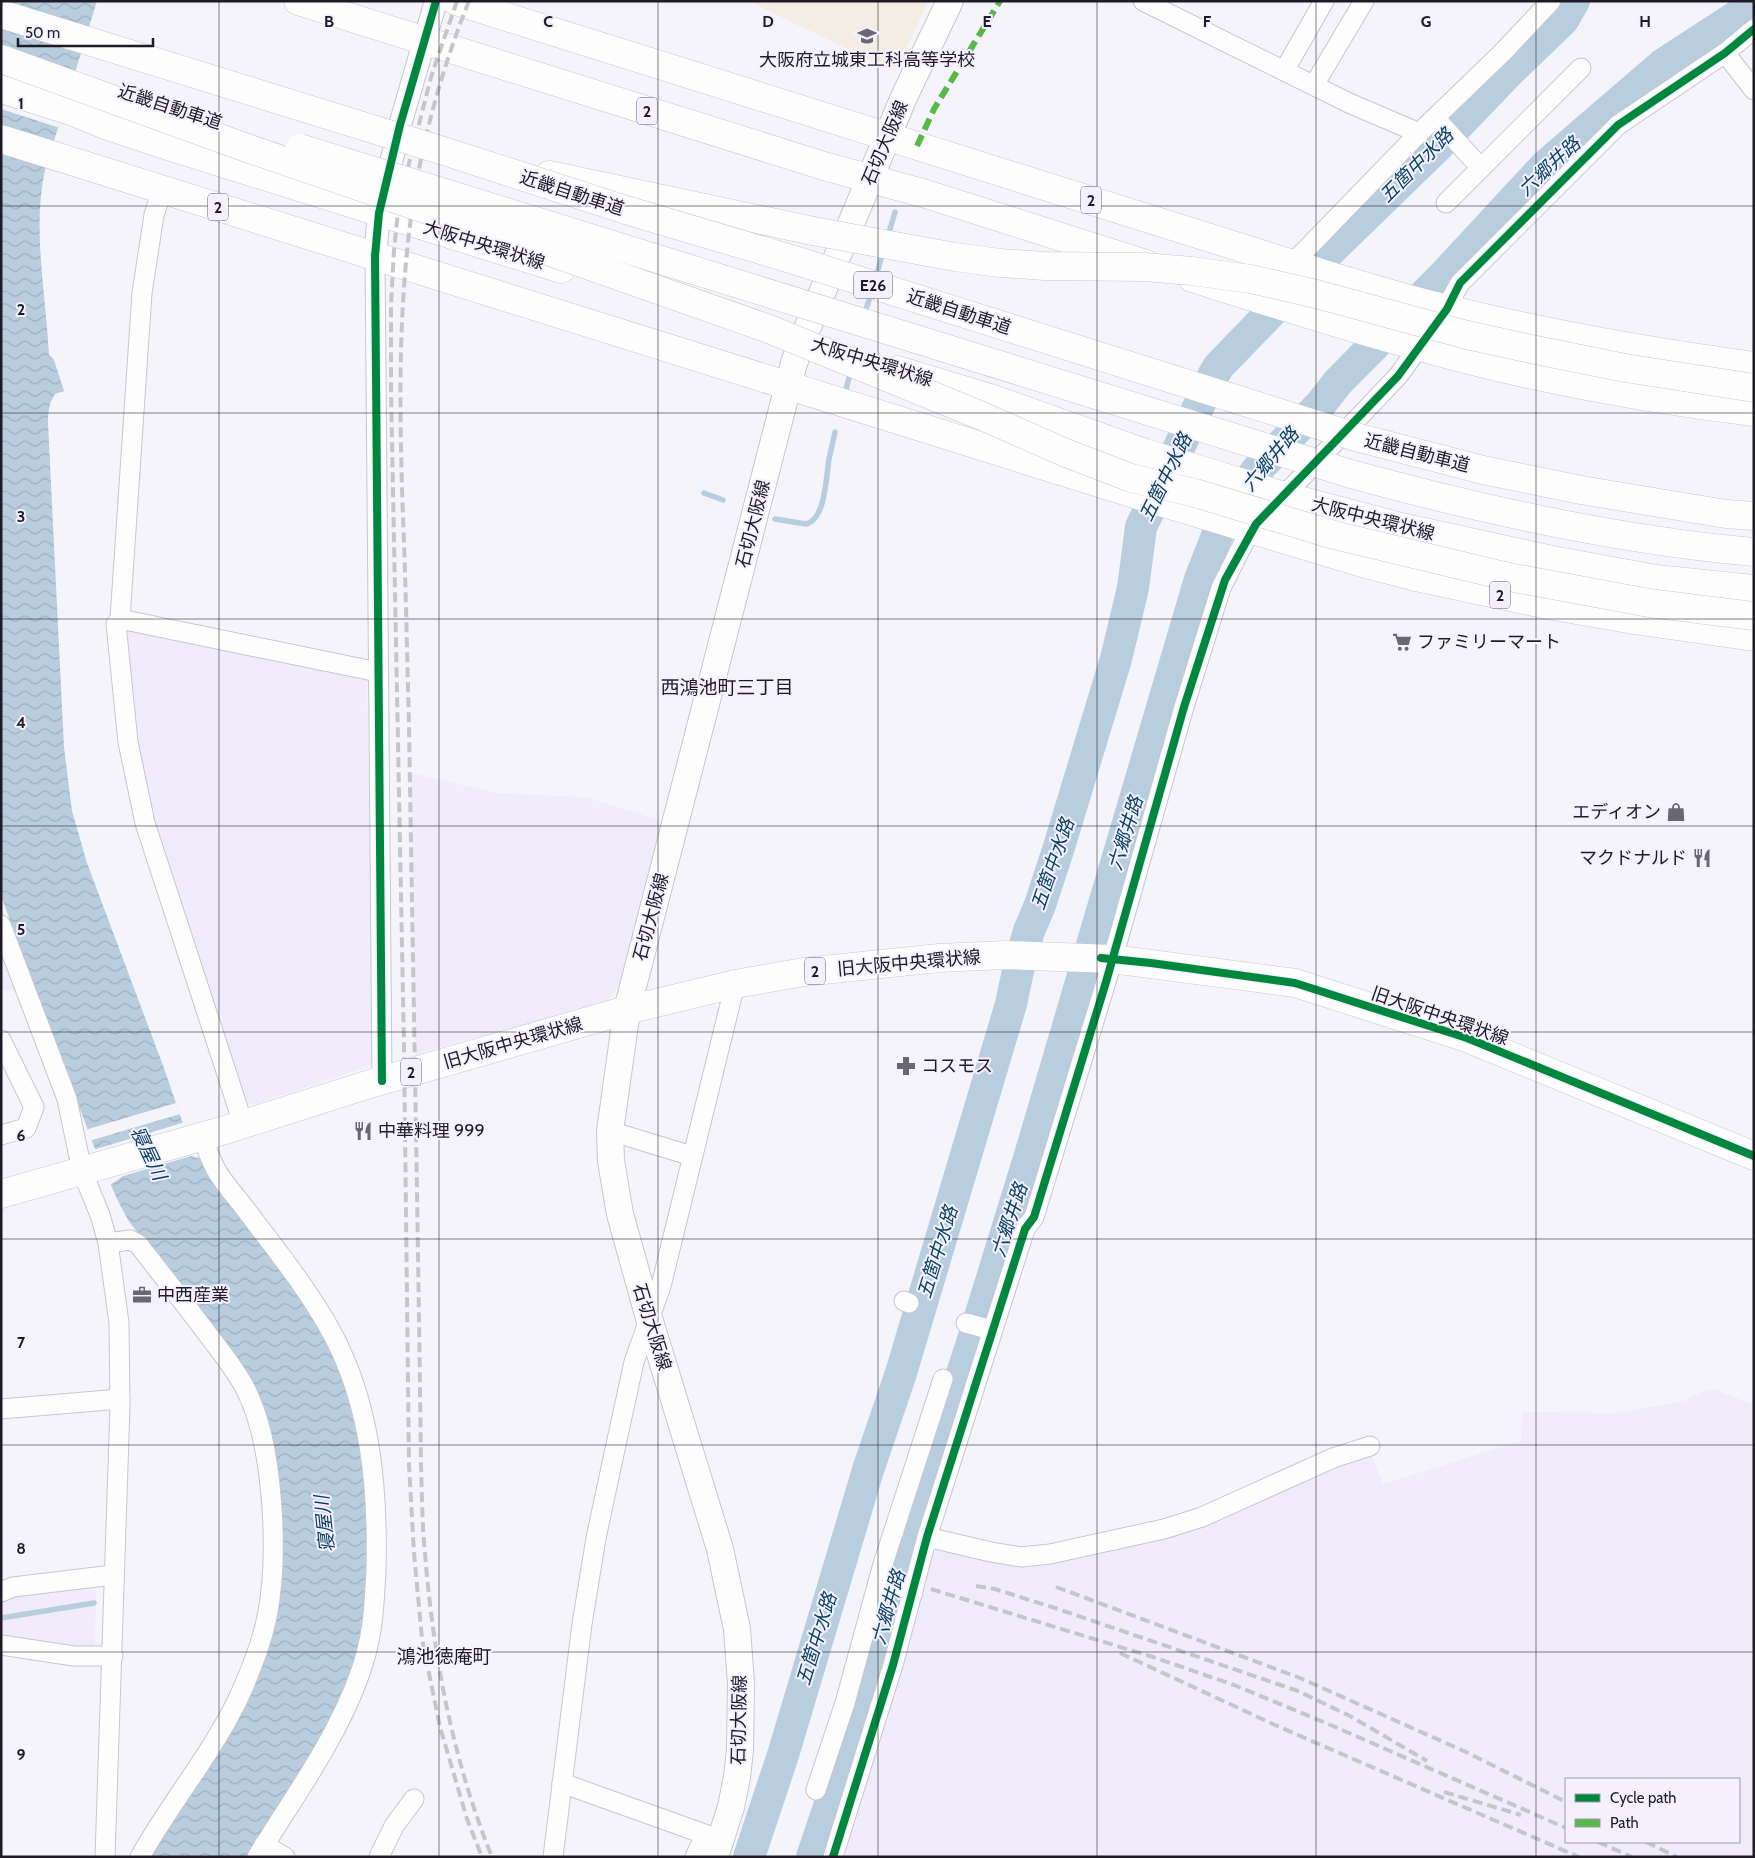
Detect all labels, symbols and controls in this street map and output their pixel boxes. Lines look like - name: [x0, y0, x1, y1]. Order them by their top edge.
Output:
- text: B: [324, 12, 334, 31]
- text: C: [543, 12, 553, 31]
- text: D: [762, 12, 774, 31]
- text: E: [982, 12, 992, 31]
- text: F: [1203, 12, 1212, 31]
- text: G: [1421, 12, 1431, 31]
- text: H: [1639, 12, 1651, 31]
- scale bar: [18, 15, 152, 47]
- text: 50 m: [25, 24, 60, 42]
- school or university icon: 大阪府立城東工科高等学校: [856, 25, 878, 47]
- place label: 大阪府立城東工科高等学校: [759, 49, 975, 71]
- street label: 近畿自動車道: [115, 80, 225, 134]
- text: 1: [18, 94, 24, 113]
- street label: 石切大阪線: [857, 97, 913, 189]
- road number: 2: [637, 98, 657, 124]
- water label: 五箇中水路: [1375, 122, 1459, 207]
- water label: 六郷井路: [1514, 131, 1586, 201]
- street label: 近畿自動車道: [517, 166, 627, 220]
- road number: 2: [1081, 186, 1101, 214]
- road number: 2: [208, 193, 228, 220]
- street label: 大阪中央環状線: [421, 216, 547, 274]
- road number: E26: [854, 272, 892, 298]
- street label: 近畿自動車道: [904, 285, 1014, 339]
- text: 2: [17, 300, 25, 319]
- street label: 大阪中央環状線: [809, 333, 935, 391]
- water label: 六郷井路: [1237, 421, 1305, 496]
- water label: 五箇中水路: [1134, 428, 1197, 525]
- street label: 近畿自動車道: [1362, 429, 1472, 477]
- street label: 石切大阪線: [731, 478, 775, 570]
- street label: 大阪中央環状線: [1309, 493, 1437, 545]
- text: 3: [17, 507, 25, 526]
- road number: 2: [1490, 582, 1510, 608]
- supermarket icon: ファミリーマート: [1391, 631, 1413, 653]
- place label: ファミリーマート: [1417, 631, 1561, 653]
- district label: 西鴻池町三丁目: [660, 676, 794, 699]
- text: 4: [16, 713, 26, 732]
- water label: 六郷井路: [1103, 792, 1148, 873]
- place label: エディオン: [1572, 801, 1661, 823]
- shop icon: エディオン: [1665, 801, 1687, 823]
- water label: 五箇中水路: [1026, 814, 1079, 913]
- place label: マクドナルド: [1579, 847, 1687, 869]
- restaurant icon: マクドナルド: [1691, 847, 1713, 869]
- street label: 石切大阪線: [629, 871, 673, 963]
- text: 5: [17, 920, 25, 939]
- street label: 旧大阪中央環状線: [836, 946, 982, 980]
- road number: 2: [805, 958, 825, 984]
- street label: 旧大阪中央環状線: [1368, 982, 1512, 1050]
- street label: 旧大阪中央環状線: [441, 1013, 585, 1073]
- pharmacy icon: コスモス: [895, 1055, 917, 1077]
- place label: コスモス: [921, 1055, 993, 1077]
- road number: 2: [401, 1058, 421, 1086]
- restaurant icon: 中華料理 999: [352, 1120, 374, 1142]
- place label: 中華料理 999: [378, 1120, 485, 1142]
- water label: 寝屋川: [126, 1123, 172, 1186]
- text: 6: [17, 1126, 26, 1145]
- water label: 六郷井路: [987, 1179, 1033, 1260]
- water label: 五箇中水路: [913, 1201, 963, 1301]
- street label: 石切大阪線: [628, 1281, 676, 1373]
- office icon: 中西産業: [131, 1284, 153, 1306]
- place label: 中西産業: [157, 1284, 229, 1306]
- text: 7: [17, 1333, 26, 1352]
- water label: 寝屋川: [310, 1492, 339, 1554]
- text: 8: [16, 1539, 26, 1558]
- water label: 六郷井路: [867, 1566, 911, 1647]
- water label: 五箇中水路: [792, 1588, 842, 1688]
- district label: 鴻池徳庵町: [396, 1645, 492, 1668]
- street label: 石切大阪線: [727, 1675, 751, 1765]
- text: 9: [17, 1745, 26, 1764]
- legend: [1565, 1778, 1740, 1843]
- text: Cycle path: [1610, 1789, 1676, 1807]
- text: Path: [1610, 1814, 1639, 1832]

